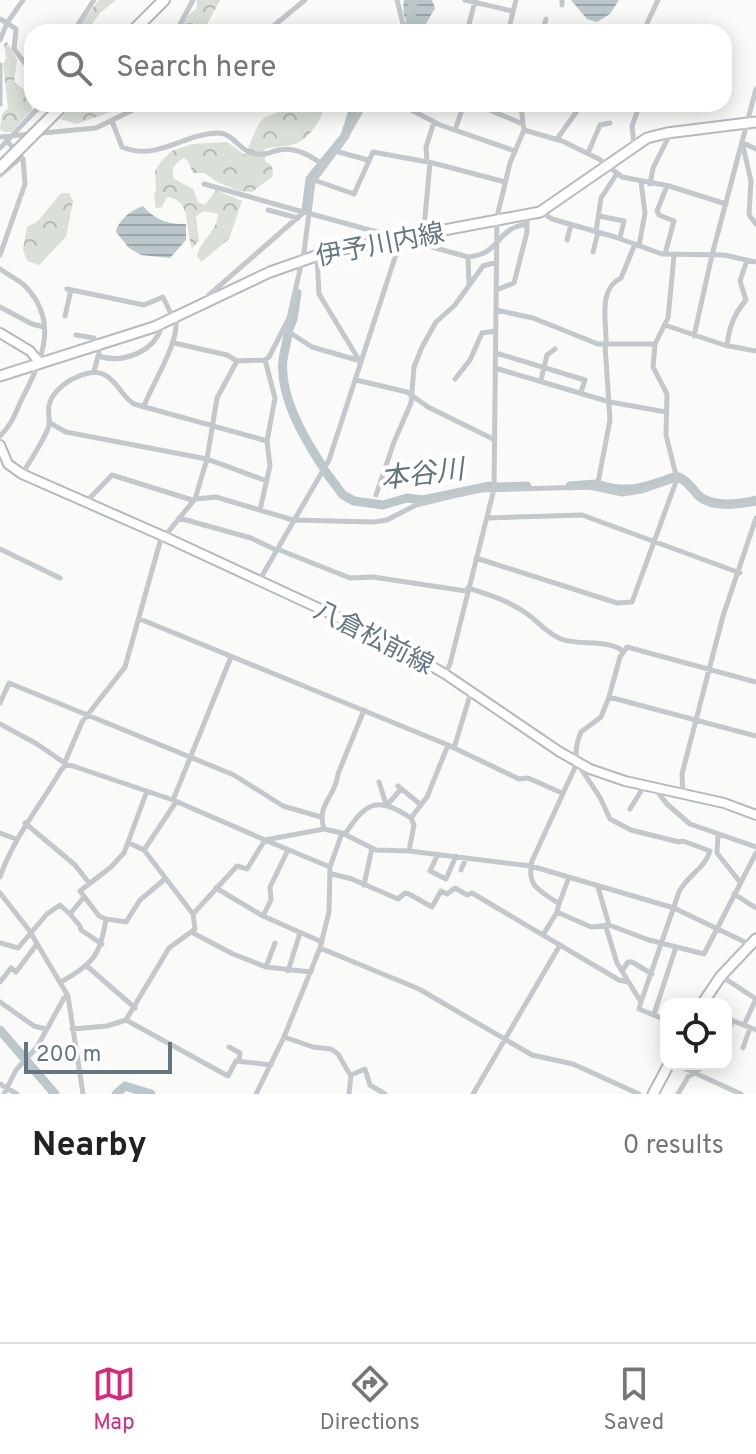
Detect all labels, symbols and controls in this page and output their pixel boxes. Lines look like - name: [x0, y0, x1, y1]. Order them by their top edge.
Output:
- search box: [24, 24, 732, 112]
- icon: search: [52, 46, 96, 90]
- text: Search here: [116, 50, 276, 87]
- street label: 伊予川内線: [314, 218, 447, 275]
- water label: 本谷川: [378, 453, 469, 499]
- street label: 八倉松前線: [307, 595, 438, 683]
- map controls: [660, 998, 732, 1070]
- button: locate: [660, 998, 732, 1070]
- scale bar: [24, 1038, 172, 1074]
- text: 200 m: [36, 1042, 101, 1069]
- text: Nearby: [32, 1125, 147, 1168]
- text: 0 results: [623, 1130, 724, 1163]
- tab: Map: [92, 1362, 136, 1437]
- tab: Directions: [320, 1362, 420, 1437]
- tab: Saved: [604, 1362, 664, 1437]

